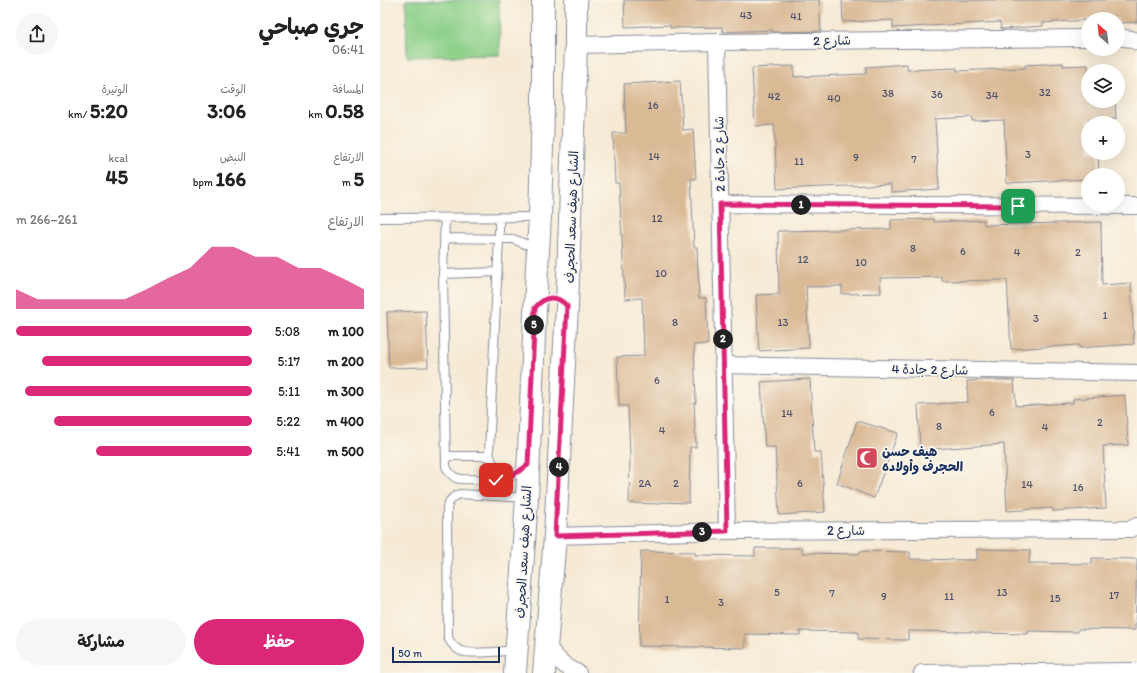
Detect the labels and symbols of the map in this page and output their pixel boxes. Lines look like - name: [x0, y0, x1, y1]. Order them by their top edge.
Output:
- house number: 43: [740, 9, 752, 22]
- house number: 41: [790, 10, 802, 23]
- north arrow: [1081, 12, 1125, 56]
- street label: شارع 2: [813, 33, 851, 50]
- house number: 32: [1039, 86, 1051, 99]
- house number: 38: [882, 87, 894, 100]
- house number: 36: [931, 88, 943, 101]
- house number: 34: [986, 89, 999, 102]
- house number: 42: [768, 90, 780, 103]
- house number: 40: [827, 92, 841, 105]
- house number: 16: [648, 99, 659, 112]
- street label: شارع 2 جادة 2: [711, 116, 730, 192]
- house number: 3: [1025, 148, 1031, 161]
- street label: الشارع هيف سعد الحجرف: [562, 150, 583, 284]
- house number: 14: [648, 150, 660, 163]
- house number: 9: [853, 151, 859, 164]
- house number: 7: [911, 153, 917, 166]
- house number: 11: [794, 155, 804, 168]
- pin: [1001, 189, 1035, 223]
- pin: 1: [791, 195, 811, 215]
- house number: 12: [652, 212, 663, 225]
- house number: 8: [910, 242, 916, 255]
- house number: 6: [960, 245, 966, 258]
- house number: 4: [1014, 246, 1021, 259]
- house number: 2: [1075, 246, 1081, 259]
- house number: 12: [798, 253, 809, 266]
- house number: 10: [855, 256, 867, 269]
- house number: 10: [655, 267, 667, 280]
- house number: 1: [1102, 309, 1108, 322]
- house number: 3: [1033, 312, 1039, 325]
- pin: 5: [524, 315, 544, 335]
- house number: 8: [672, 316, 678, 329]
- house number: 13: [777, 316, 789, 329]
- pin: 2: [713, 329, 733, 349]
- street label: شارع 2 جادة 4: [891, 361, 969, 380]
- house number: 6: [654, 374, 660, 387]
- house number: 6: [989, 406, 995, 419]
- house number: 14: [781, 407, 793, 420]
- house number: 2: [1097, 416, 1103, 429]
- house number: 8: [936, 420, 942, 433]
- house number: 4: [1042, 421, 1049, 434]
- house number: 4: [659, 424, 666, 437]
- place label: هيف حسن الحجرف وأولاده: [882, 444, 963, 476]
- mosque icon: هيف حسن الحجرف وأولاده: [854, 445, 880, 471]
- pin: 4: [549, 457, 569, 477]
- pin: [479, 463, 513, 497]
- house number: 2A: [639, 477, 651, 490]
- house number: 2: [673, 477, 679, 490]
- house number: 6: [797, 477, 803, 490]
- house number: 14: [1021, 478, 1033, 491]
- house number: 16: [1073, 481, 1084, 494]
- street label: الشارع هيف سعد الحجرف: [513, 485, 536, 619]
- pin: 3: [692, 522, 712, 542]
- street label: شارع 2: [827, 523, 865, 540]
- house number: 5: [774, 586, 780, 599]
- house number: 13: [996, 586, 1008, 599]
- house number: 7: [829, 587, 835, 600]
- house number: 17: [1109, 589, 1120, 602]
- house number: 9: [881, 590, 887, 603]
- house number: 11: [944, 590, 954, 603]
- house number: 15: [1050, 592, 1061, 605]
- house number: 1: [664, 593, 670, 606]
- house number: 3: [718, 596, 724, 609]
- scale bar: [392, 645, 500, 664]

